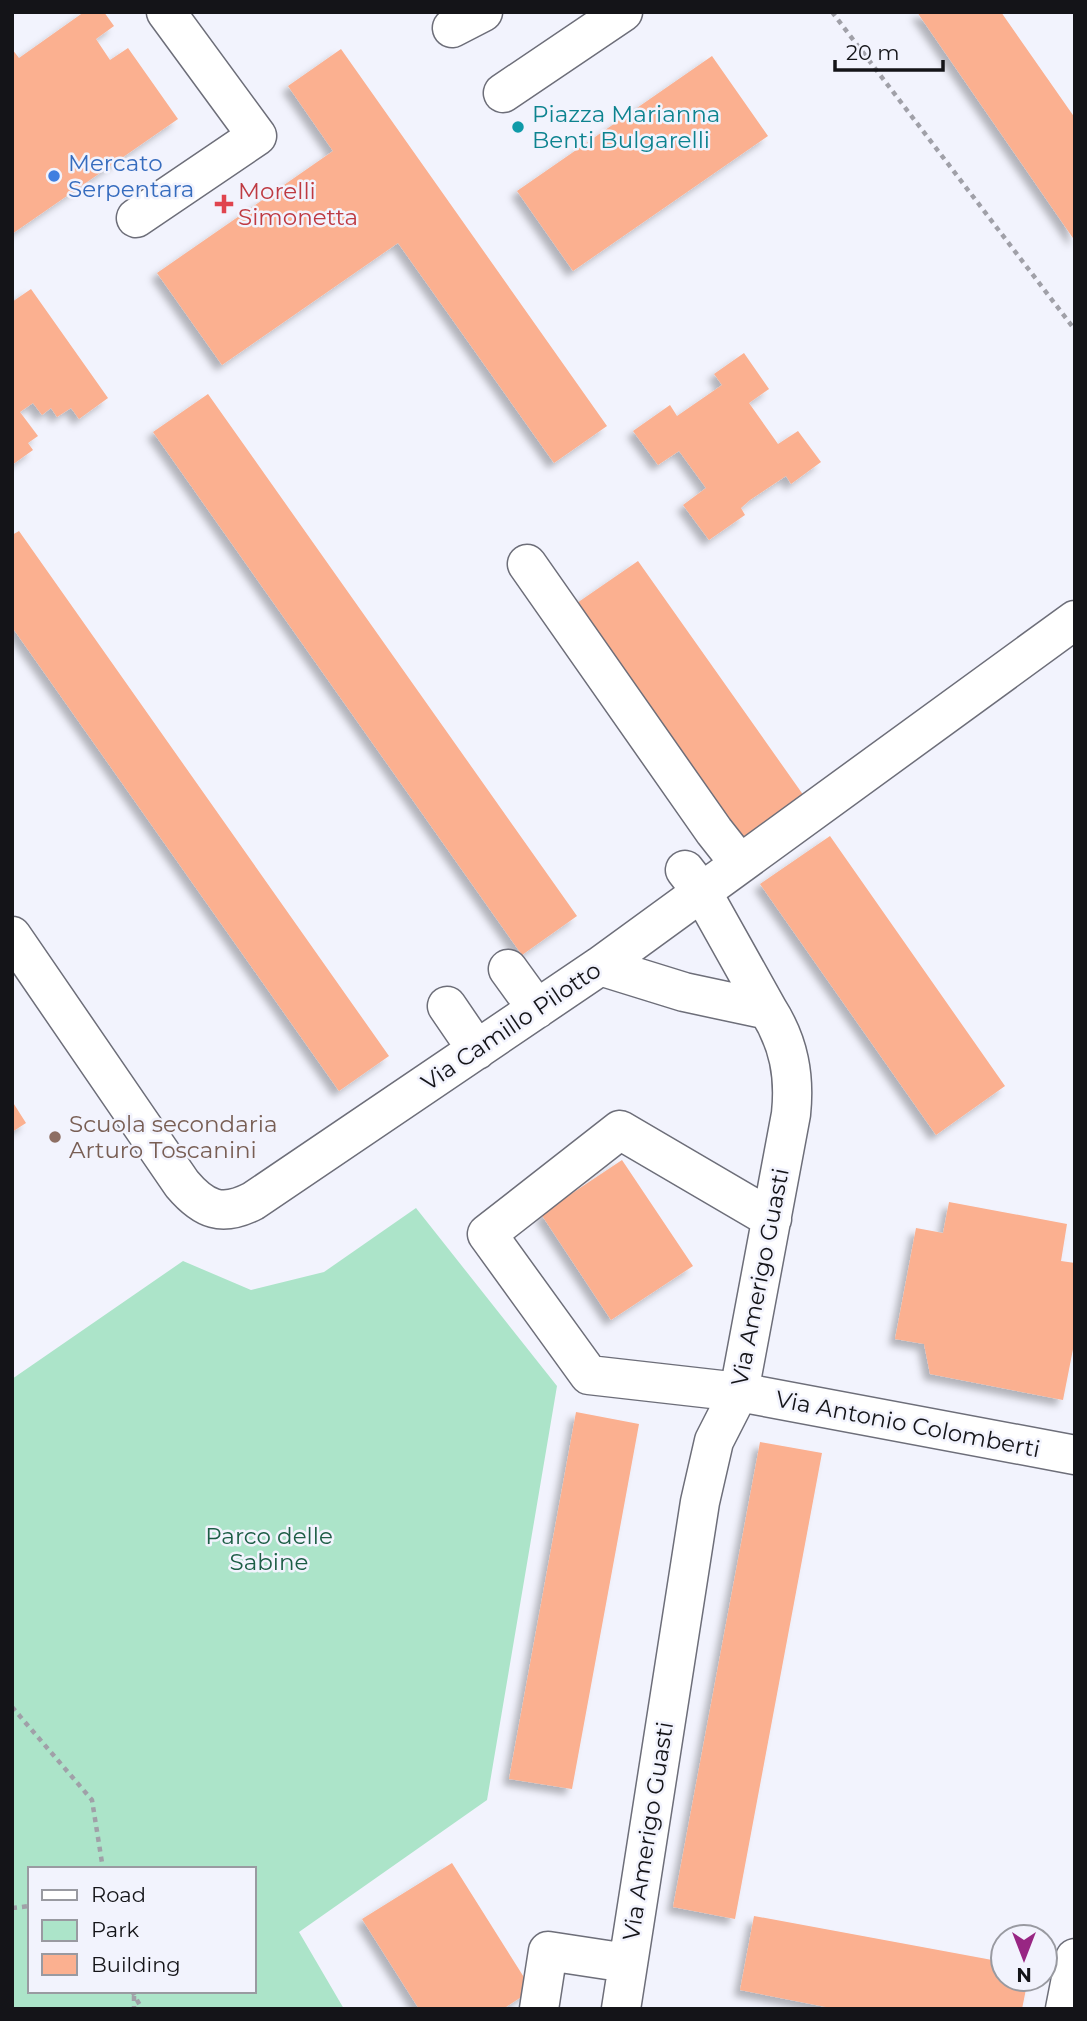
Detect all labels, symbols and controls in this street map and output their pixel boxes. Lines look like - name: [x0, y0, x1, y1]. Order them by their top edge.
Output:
- scale bar: [835, 28, 944, 72]
- text: 20 m: [846, 40, 900, 65]
- place label: Piazza Marianna Benti Bulgarelli: [532, 100, 720, 154]
- marker: Piazza Marianna Benti Bulgarelli: [510, 119, 526, 135]
- place label: Mercato Serpentara: [68, 149, 194, 203]
- marker: Mercato Serpentara: [46, 168, 62, 184]
- place label: Morelli Simonetta: [238, 177, 358, 231]
- marker: Morelli Simonetta: [216, 196, 232, 212]
- street label: Via Camillo Pilotto: [416, 956, 606, 1096]
- place label: Scuola secondaria Arturo Toscanini: [69, 1110, 278, 1164]
- marker: Scuola secondaria Arturo Toscanini: [47, 1129, 63, 1145]
- street label: Via Amerigo Guasti: [725, 1166, 795, 1388]
- street label: Via Antonio Colomberti: [773, 1385, 1043, 1463]
- park label: Parco delle Sabine: [205, 1522, 333, 1576]
- street label: Via Amerigo Guasti: [617, 1720, 679, 1942]
- legend: [28, 1867, 256, 1993]
- text: Road: [91, 1882, 146, 1907]
- text: Park: [91, 1917, 139, 1942]
- north arrow: [989, 1923, 1059, 1993]
- text: Building: [91, 1952, 181, 1977]
- text: N: [1016, 1963, 1032, 1986]

